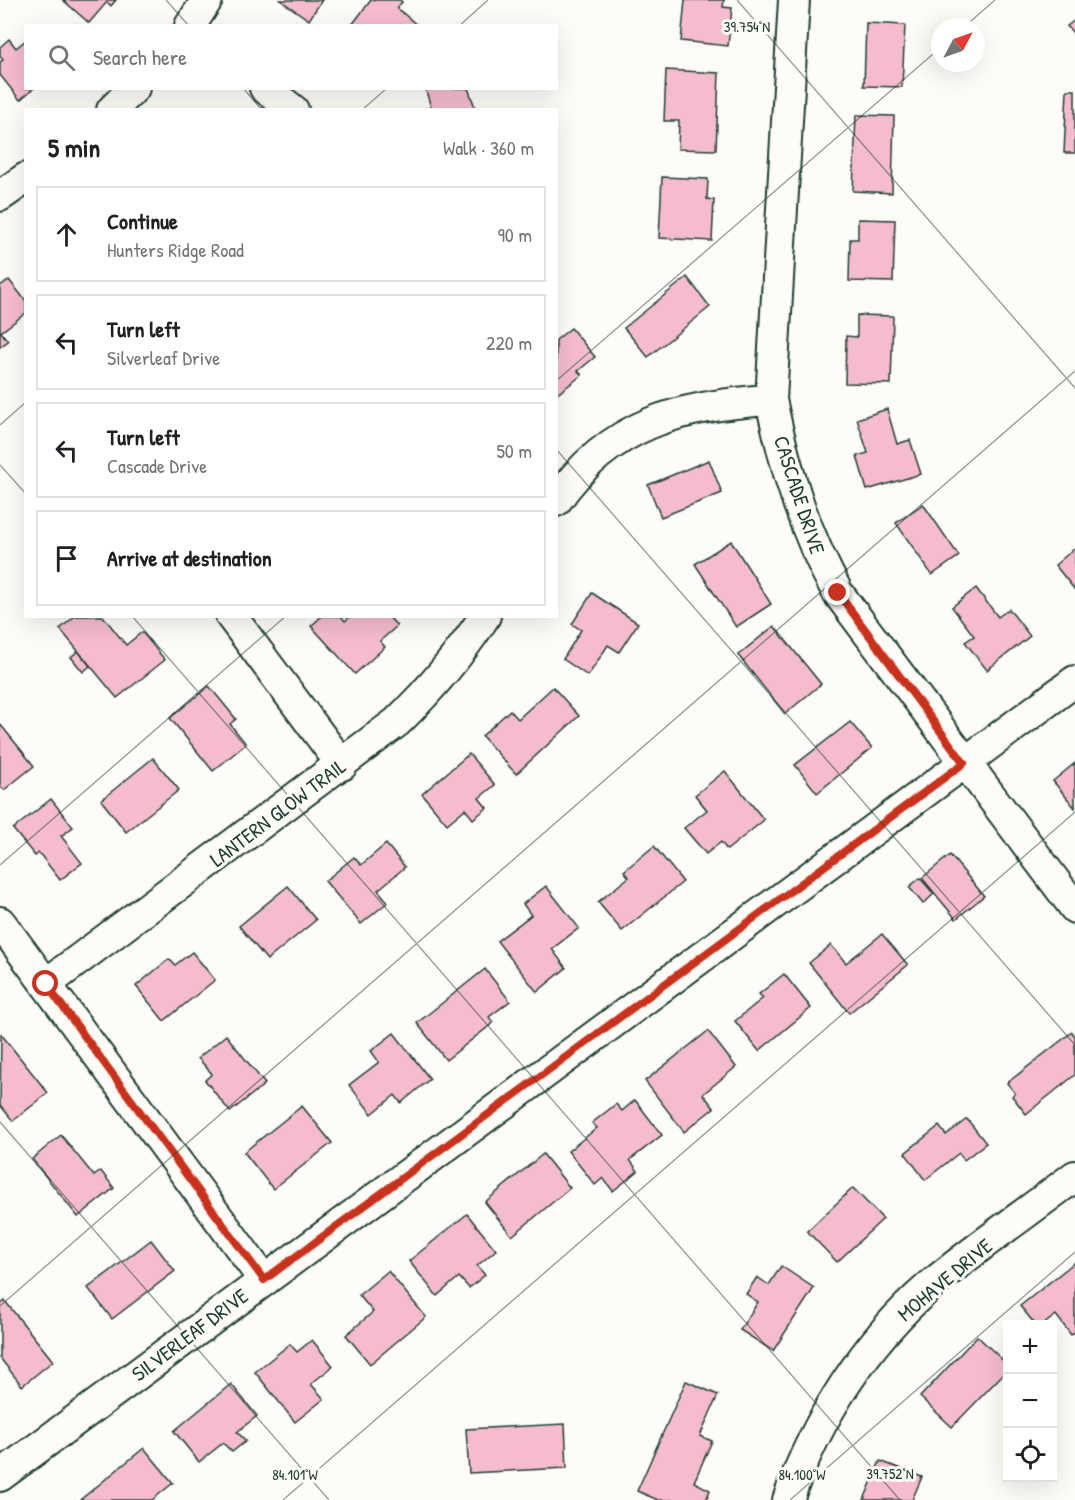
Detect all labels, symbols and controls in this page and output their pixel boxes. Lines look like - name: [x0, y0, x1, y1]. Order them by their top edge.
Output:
- text: 39.754°N: [724, 16, 770, 37]
- north arrow: [931, 18, 985, 72]
- search box: [24, 24, 558, 90]
- icon: search: [45, 41, 78, 74]
- text: Search here: [93, 42, 187, 72]
- text: 5 min: [48, 130, 100, 165]
- text: Walk · 360 m: [443, 134, 534, 161]
- text: Continue: [107, 206, 178, 236]
- icon: ahead: [50, 218, 83, 251]
- text: 90 m: [498, 221, 532, 248]
- text: Hunters Ridge Road: [107, 236, 244, 263]
- text: Turn left: [107, 314, 180, 344]
- icon: left: [50, 326, 83, 359]
- text: 220 m: [486, 329, 532, 356]
- text: Silverleaf Drive: [107, 344, 220, 371]
- text: Turn left: [107, 422, 180, 452]
- street label: CASCADE DRIVE: [767, 432, 832, 558]
- icon: left: [50, 434, 83, 467]
- text: 50 m: [496, 437, 532, 464]
- text: Cascade Drive: [107, 452, 207, 479]
- icon: arrive: [50, 542, 83, 575]
- text: Arrive at destination: [107, 543, 272, 573]
- route end: [824, 579, 850, 605]
- street label: LANTERN GLOW TRAIL: [204, 752, 352, 873]
- route start: [32, 970, 58, 996]
- street label: MOHAVE DRIVE: [891, 1231, 998, 1328]
- street label: SILVERLEAF DRIVE: [126, 1281, 254, 1388]
- map controls: [1003, 1320, 1057, 1482]
- button: +: [1003, 1320, 1057, 1374]
- button: −: [1003, 1374, 1057, 1428]
- button: locate: [1003, 1428, 1057, 1482]
- text: 39.752°N: [866, 1463, 914, 1484]
- text: 84.101°W: [272, 1464, 319, 1485]
- text: 84.100°W: [779, 1464, 826, 1485]

